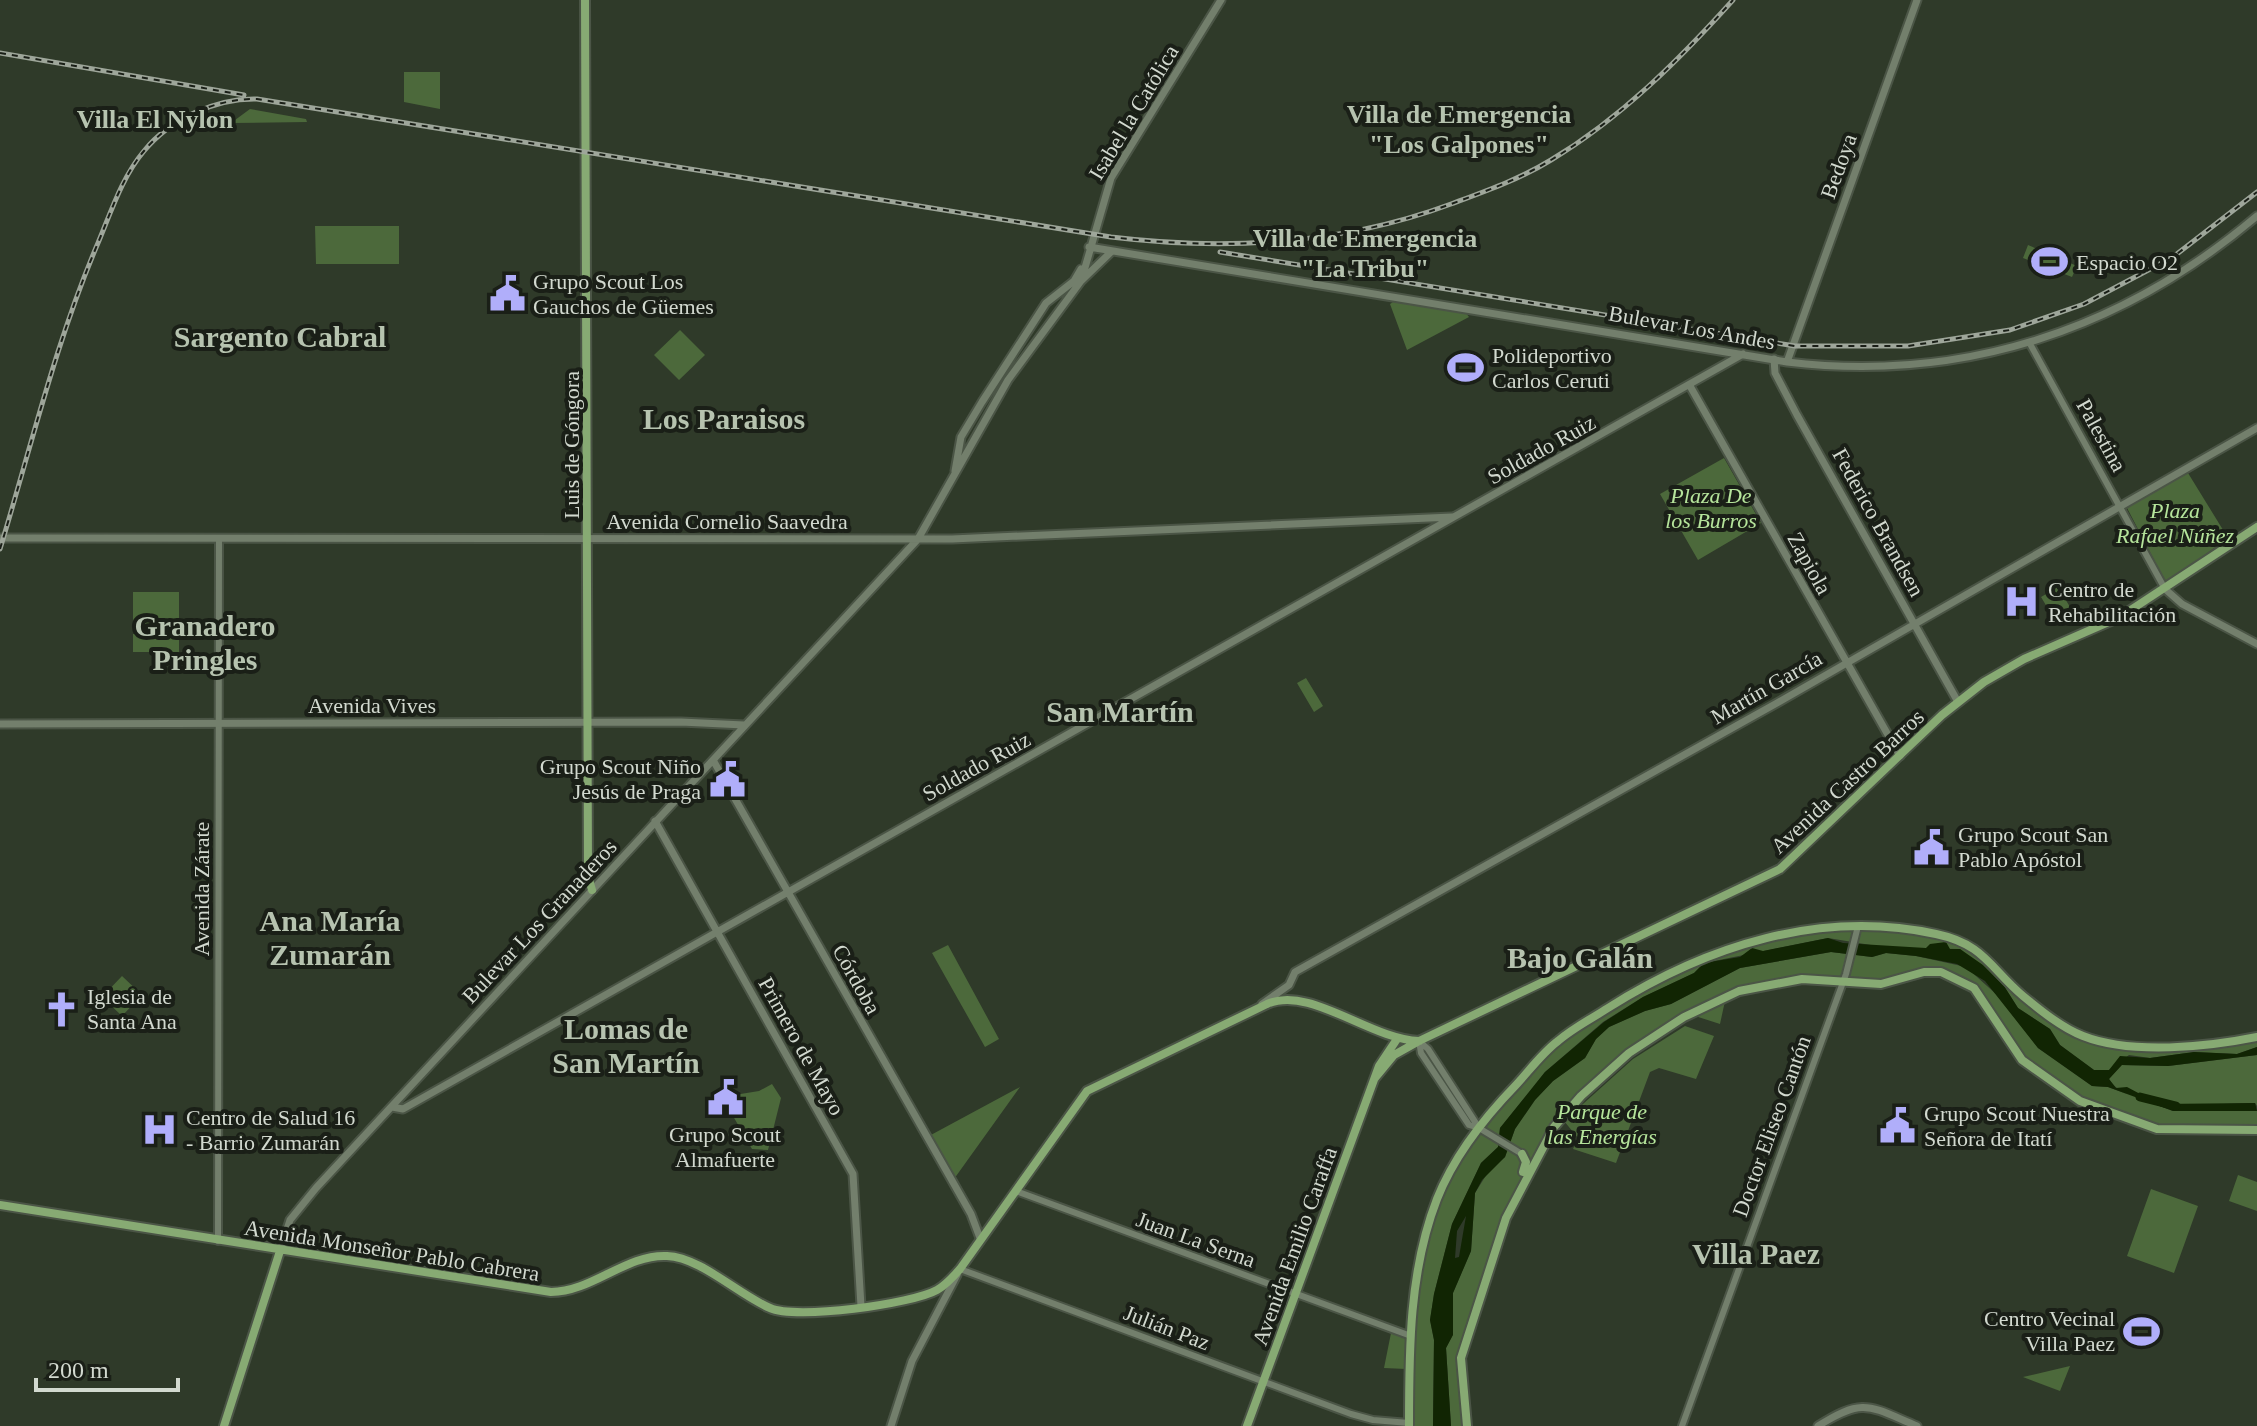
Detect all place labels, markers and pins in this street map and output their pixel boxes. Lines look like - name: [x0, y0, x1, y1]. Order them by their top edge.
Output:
- sports icon: Espacio O2: [2031, 243, 2069, 281]
- place label: Espacio O2: [2076, 250, 2178, 275]
- place label: Grupo Scout Los Gauchos de Güemes: [533, 269, 714, 319]
- public building icon: Grupo Scout Los Gauchos de Güemes: [488, 275, 526, 313]
- place label: Polideportivo Carlos Ceruti: [1492, 343, 1612, 393]
- sports icon: Polideportivo Carlos Ceruti: [1447, 349, 1485, 387]
- place label: Centro de Rehabilitación: [2048, 577, 2176, 627]
- hospital icon: Centro de Rehabilitación: [2003, 583, 2041, 621]
- place label: Grupo Scout Niño Jesús de Praga: [540, 754, 701, 804]
- public building icon: Grupo Scout Niño Jesús de Praga: [708, 760, 746, 798]
- place label: Grupo Scout San Pablo Apóstol: [1958, 822, 2108, 872]
- public building icon: Grupo Scout San Pablo Apóstol: [1913, 828, 1951, 866]
- place label: Iglesia de Santa Ana: [87, 984, 177, 1034]
- church icon: Iglesia de Santa Ana: [42, 990, 80, 1028]
- public building icon: Grupo Scout Almafuerte: [706, 1079, 744, 1117]
- place label: Grupo Scout Nuestra Señora de Itatí: [1924, 1101, 2110, 1151]
- place label: Centro de Salud 16 - Barrio Zumarán: [186, 1105, 355, 1155]
- public building icon: Grupo Scout Nuestra Señora de Itatí: [1879, 1107, 1917, 1145]
- hospital icon: Centro de Salud 16 - Barrio Zumarán: [141, 1111, 179, 1149]
- place label: Grupo Scout Almafuerte: [669, 1122, 781, 1172]
- place label: Centro Vecinal Villa Paez: [1984, 1306, 2115, 1356]
- sports icon: Centro Vecinal Villa Paez: [2122, 1312, 2160, 1350]

